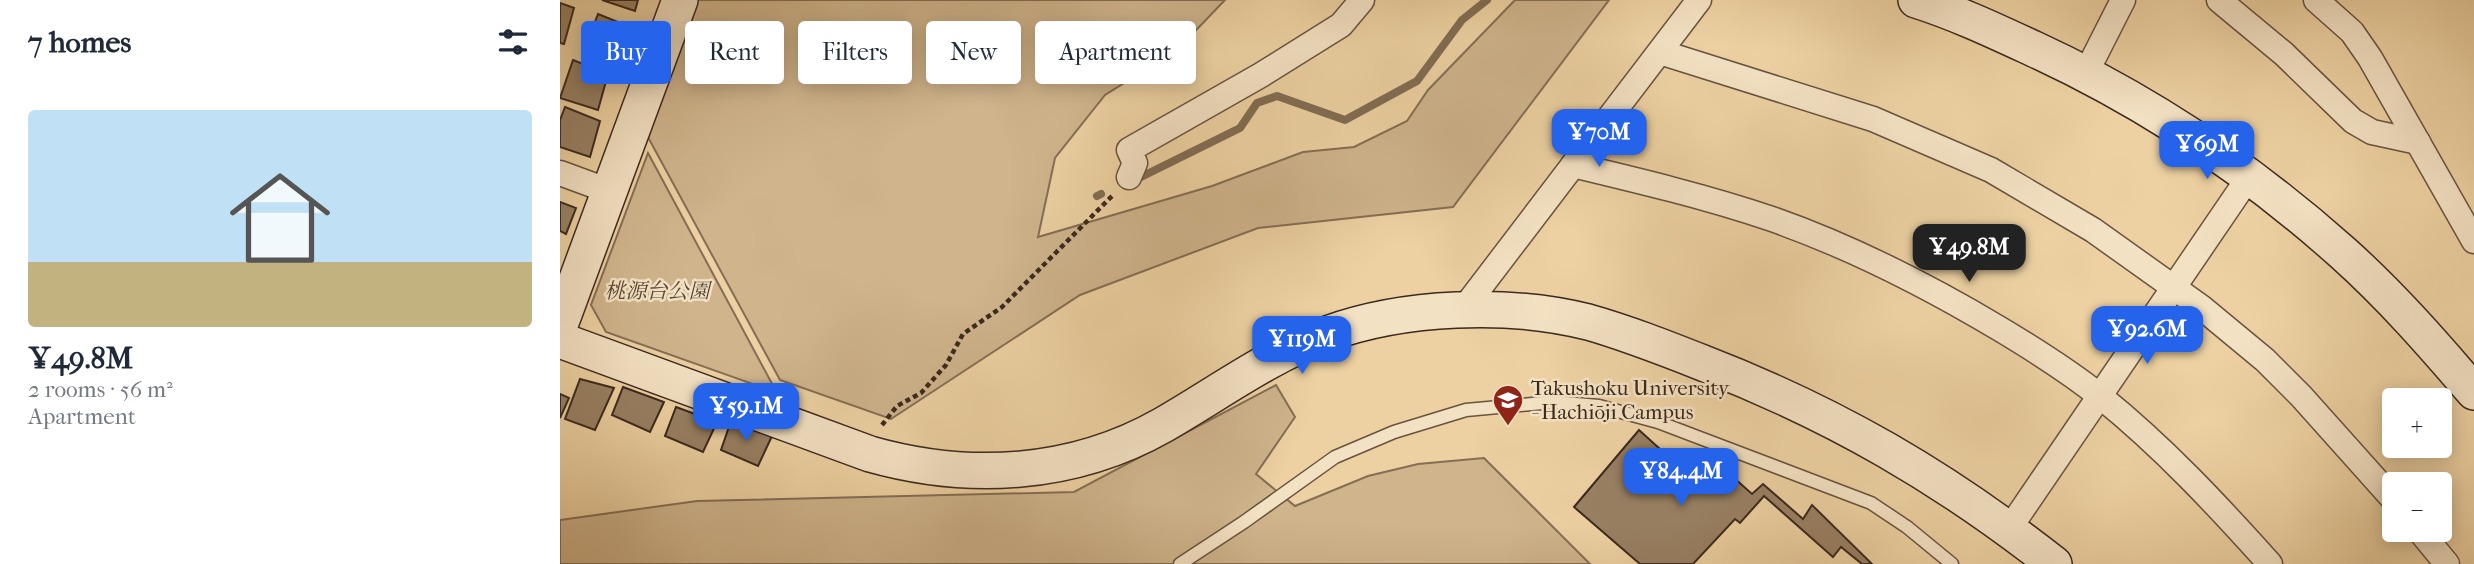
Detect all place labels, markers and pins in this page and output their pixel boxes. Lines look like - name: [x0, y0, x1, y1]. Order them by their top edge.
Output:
- pin: ¥70M: [1558, 110, 1640, 169]
- pin: ¥69M: [2166, 122, 2248, 181]
- pin: ¥49.8M: [1912, 224, 2026, 284]
- pin: ¥92.6M: [2090, 306, 2204, 366]
- pin: ¥119M: [1253, 316, 1351, 376]
- place label: Takushoku University - Hachiōji Campus: [1531, 376, 1730, 424]
- school or university icon: Takushoku University - Hachiōji Campus: [1491, 383, 1525, 427]
- pin: ¥59.1M: [689, 384, 803, 443]
- pin: ¥84.4M: [1624, 448, 1738, 508]

